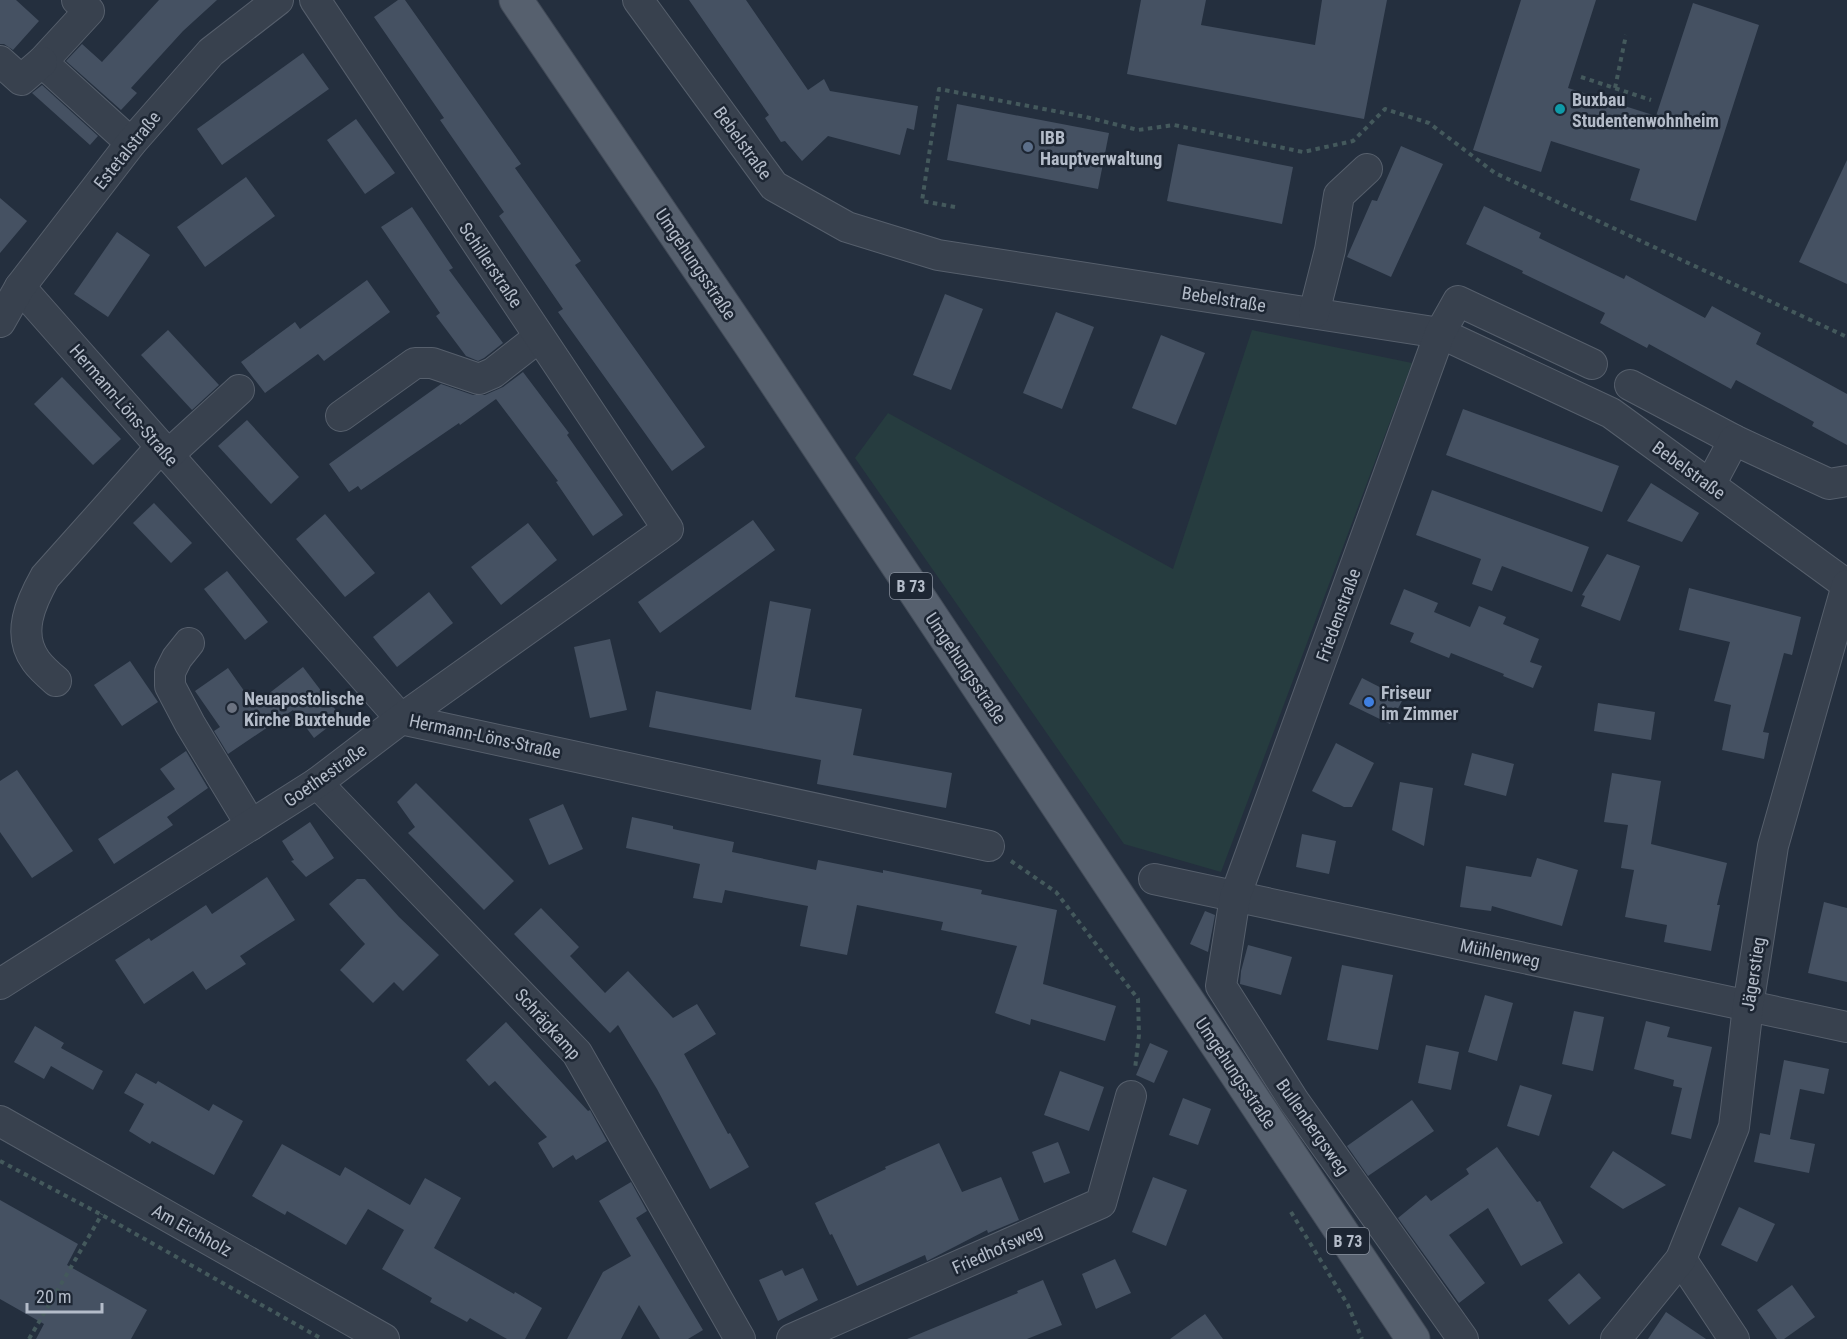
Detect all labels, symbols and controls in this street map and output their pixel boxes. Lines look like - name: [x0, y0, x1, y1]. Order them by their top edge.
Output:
- place label: Buxbau Studentenwohnheim: [1572, 89, 1719, 131]
- marker: Buxbau Studentenwohnheim: [1553, 102, 1567, 116]
- street label: Bebelstraße: [710, 103, 776, 183]
- street label: Estetalstraße: [89, 107, 165, 193]
- place label: IBB Hauptverwaltung: [1040, 127, 1162, 169]
- marker: IBB Hauptverwaltung: [1021, 140, 1035, 154]
- street label: Umgehungsstraße: [651, 205, 741, 323]
- street label: Schillerstraße: [455, 219, 527, 311]
- street label: Bebelstraße: [1180, 282, 1268, 316]
- street label: Hermann-Löns-Straße: [65, 340, 183, 470]
- street label: Bebelstraße: [1649, 437, 1729, 503]
- street label: Friedenstraße: [1311, 566, 1365, 664]
- road number: B 73: [890, 573, 932, 599]
- street label: Umgehungsstraße: [921, 609, 1011, 727]
- place label: Friseur im Zimmer: [1381, 682, 1458, 724]
- place label: Neuapostolische Kirche Buxtehude: [244, 688, 371, 730]
- marker: Friseur im Zimmer: [1362, 695, 1376, 709]
- marker: Neuapostolische Kirche Buxtehude: [225, 701, 239, 715]
- street label: Hermann-Löns-Straße: [407, 710, 563, 762]
- street label: Goethestraße: [280, 739, 370, 811]
- street label: Mühlenweg: [1458, 934, 1542, 972]
- street label: Jägerstieg: [1737, 935, 1769, 1013]
- street label: Schrägkamp: [511, 984, 585, 1064]
- street label: Umgehungsstraße: [1191, 1014, 1281, 1132]
- street label: Bullenbergsweg: [1272, 1075, 1354, 1179]
- street label: Am Eichholz: [148, 1200, 236, 1261]
- street label: Friedhofsweg: [949, 1220, 1045, 1278]
- road number: B 73: [1327, 1228, 1369, 1254]
- scale bar: [27, 1276, 102, 1314]
- text: 20 m: [36, 1286, 71, 1307]

